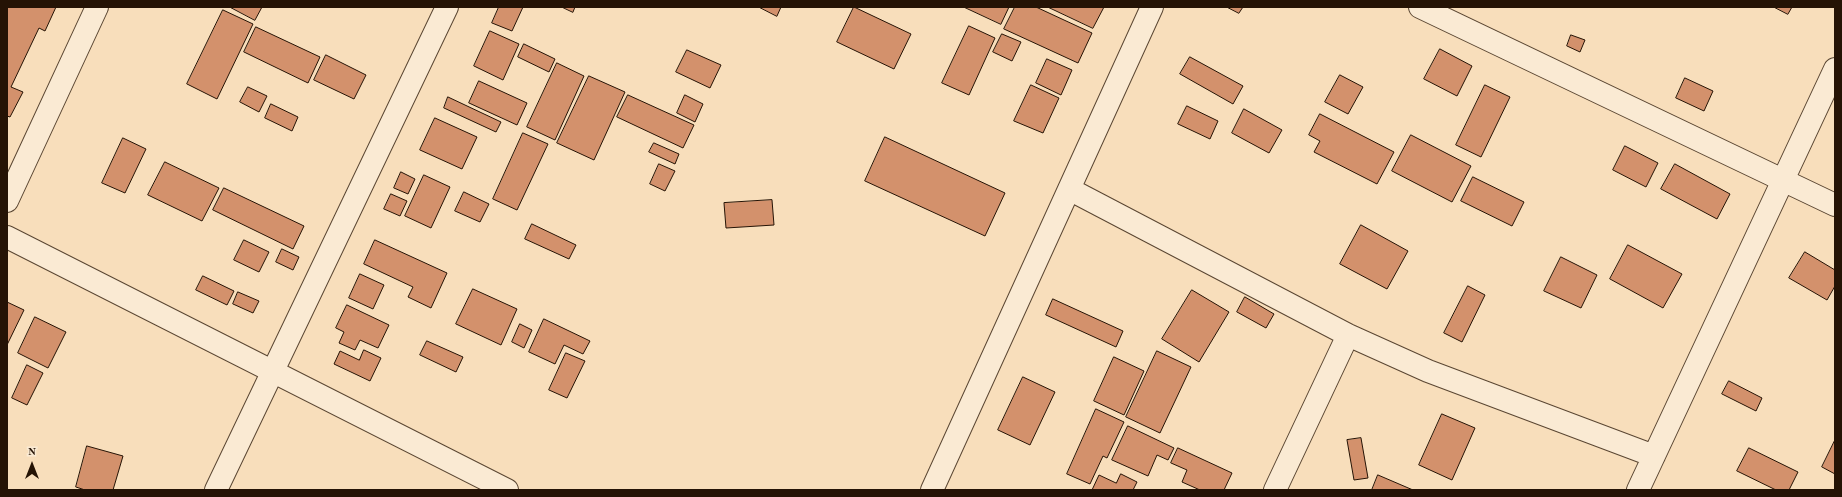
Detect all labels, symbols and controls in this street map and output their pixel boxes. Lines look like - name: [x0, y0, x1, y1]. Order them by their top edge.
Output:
- north arrow: [12, 445, 52, 485]
- text: N: [28, 447, 36, 458]

